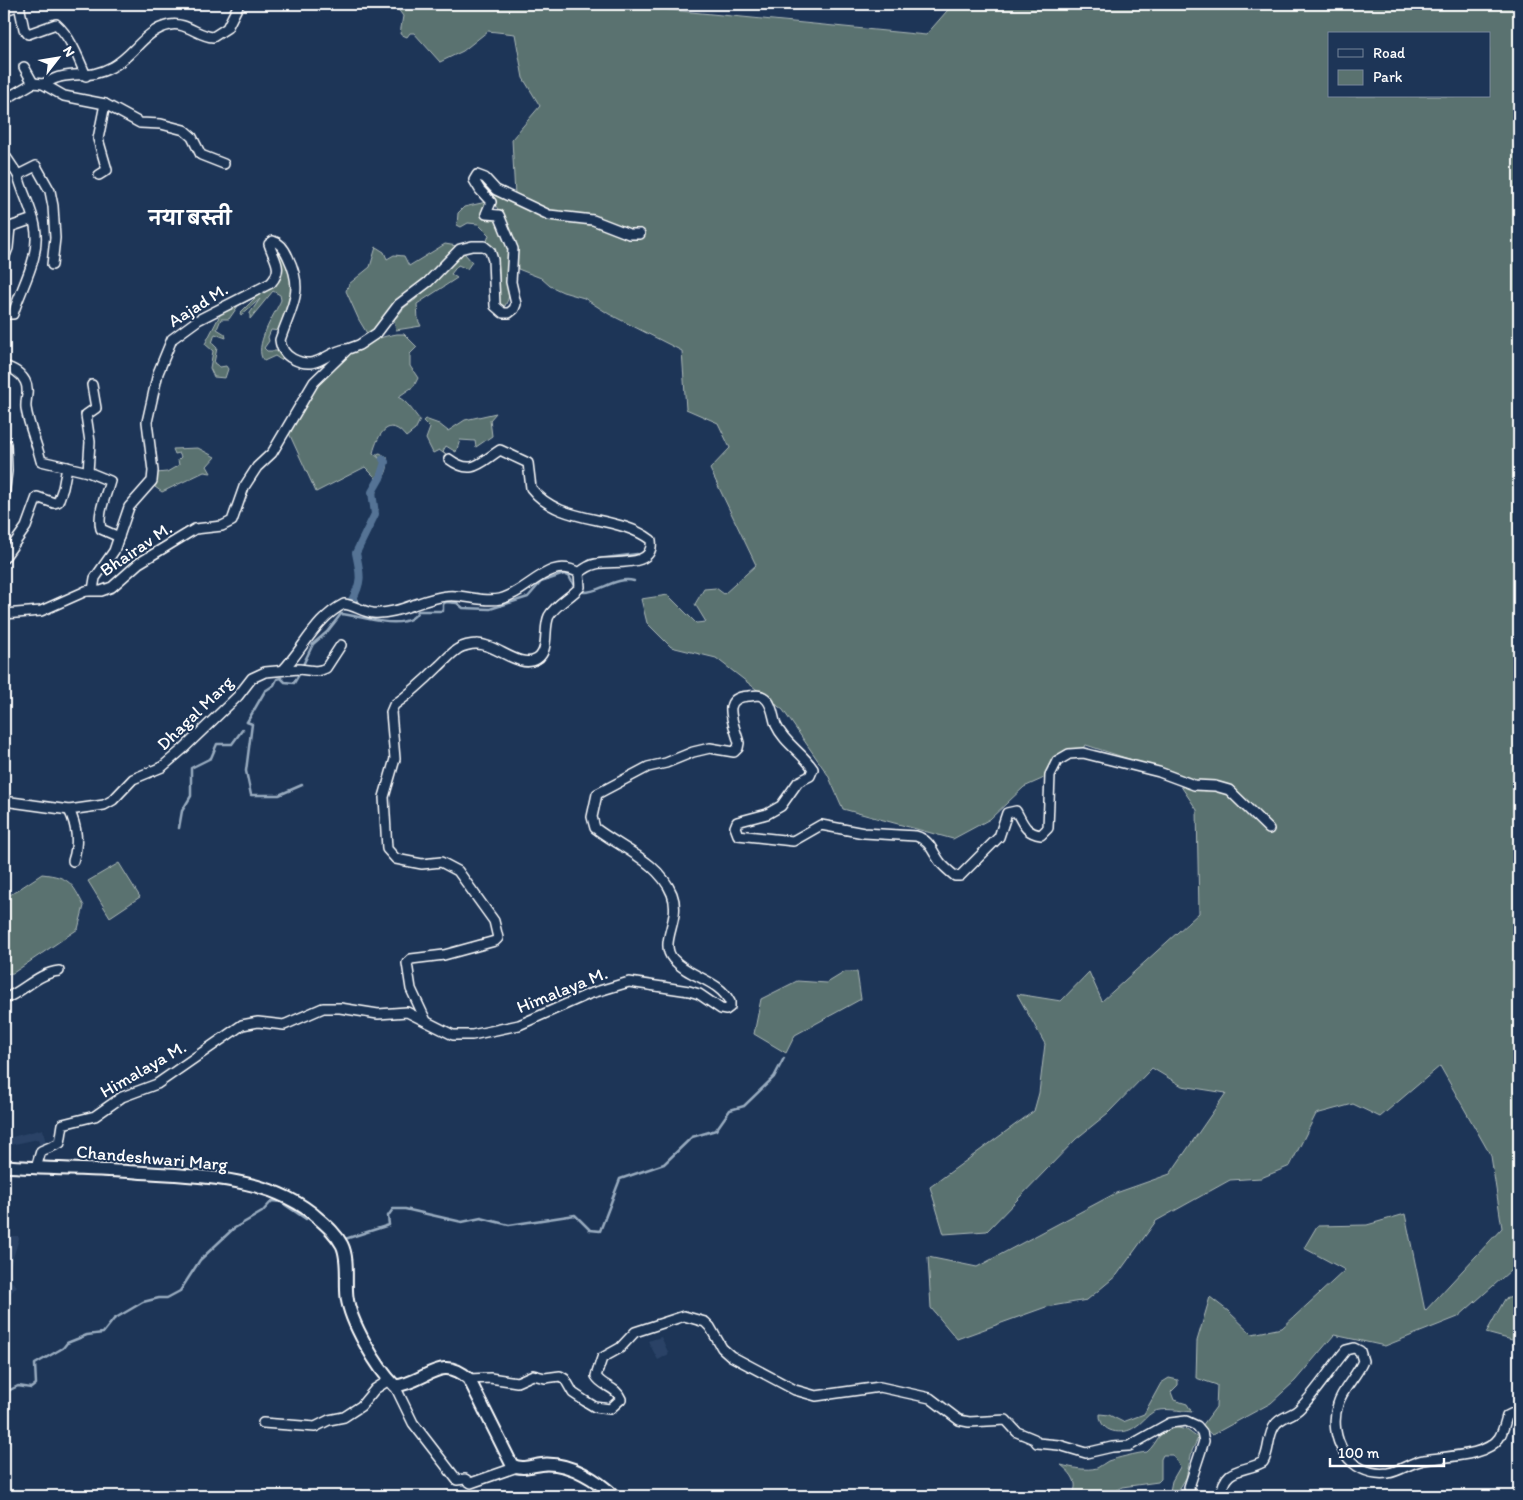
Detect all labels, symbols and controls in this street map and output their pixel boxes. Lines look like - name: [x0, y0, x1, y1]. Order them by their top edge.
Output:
- north arrow: [32, 32, 82, 82]
- legend: [1328, 32, 1490, 98]
- text: N: [59, 43, 78, 60]
- text: Road: [1373, 44, 1406, 62]
- text: Park: [1373, 68, 1403, 86]
- district label: नया बस्ती: [147, 203, 233, 230]
- street label: Aajad M.: [164, 278, 232, 332]
- street label: Bhairav M.: [96, 517, 176, 581]
- street label: Dhagal Marg: [152, 670, 238, 755]
- street label: Himalaya M.: [513, 962, 611, 1018]
- street label: Himalaya M.: [96, 1035, 190, 1103]
- street label: Chandeshwari Marg: [75, 1140, 230, 1176]
- scale bar: [1330, 1435, 1444, 1467]
- text: 100 m: [1338, 1444, 1380, 1462]

